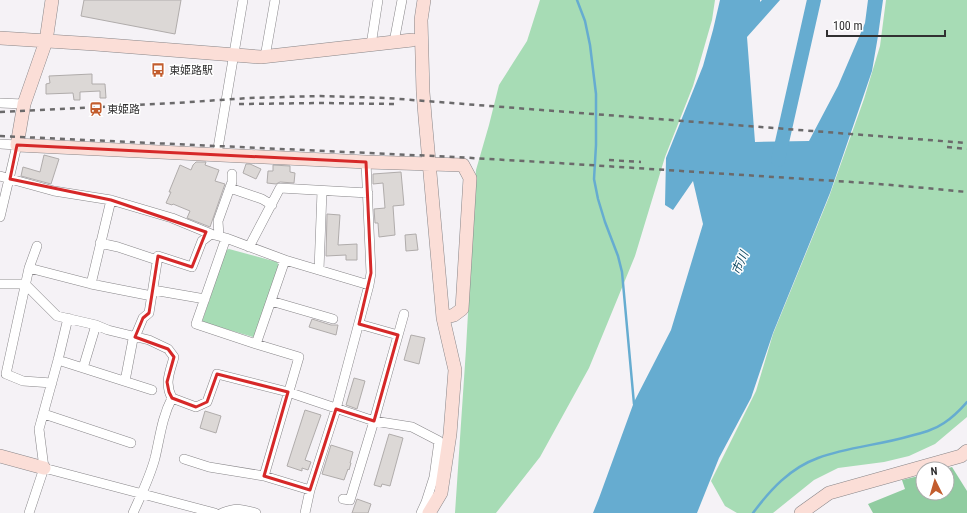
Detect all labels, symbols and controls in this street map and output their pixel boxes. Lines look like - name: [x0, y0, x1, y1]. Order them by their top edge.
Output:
- scale bar: [827, 12, 945, 38]
- text: 100 m: [833, 19, 863, 33]
- bus stop icon: 東姫路駅: [150, 62, 166, 78]
- place label: 東姫路駅: [169, 64, 213, 77]
- station icon: 東姫路: [88, 101, 104, 117]
- place label: 東姫路: [107, 103, 140, 116]
- water label: 市川: [729, 247, 752, 277]
- north arrow: [915, 461, 955, 501]
- text: N: [930, 465, 938, 478]

